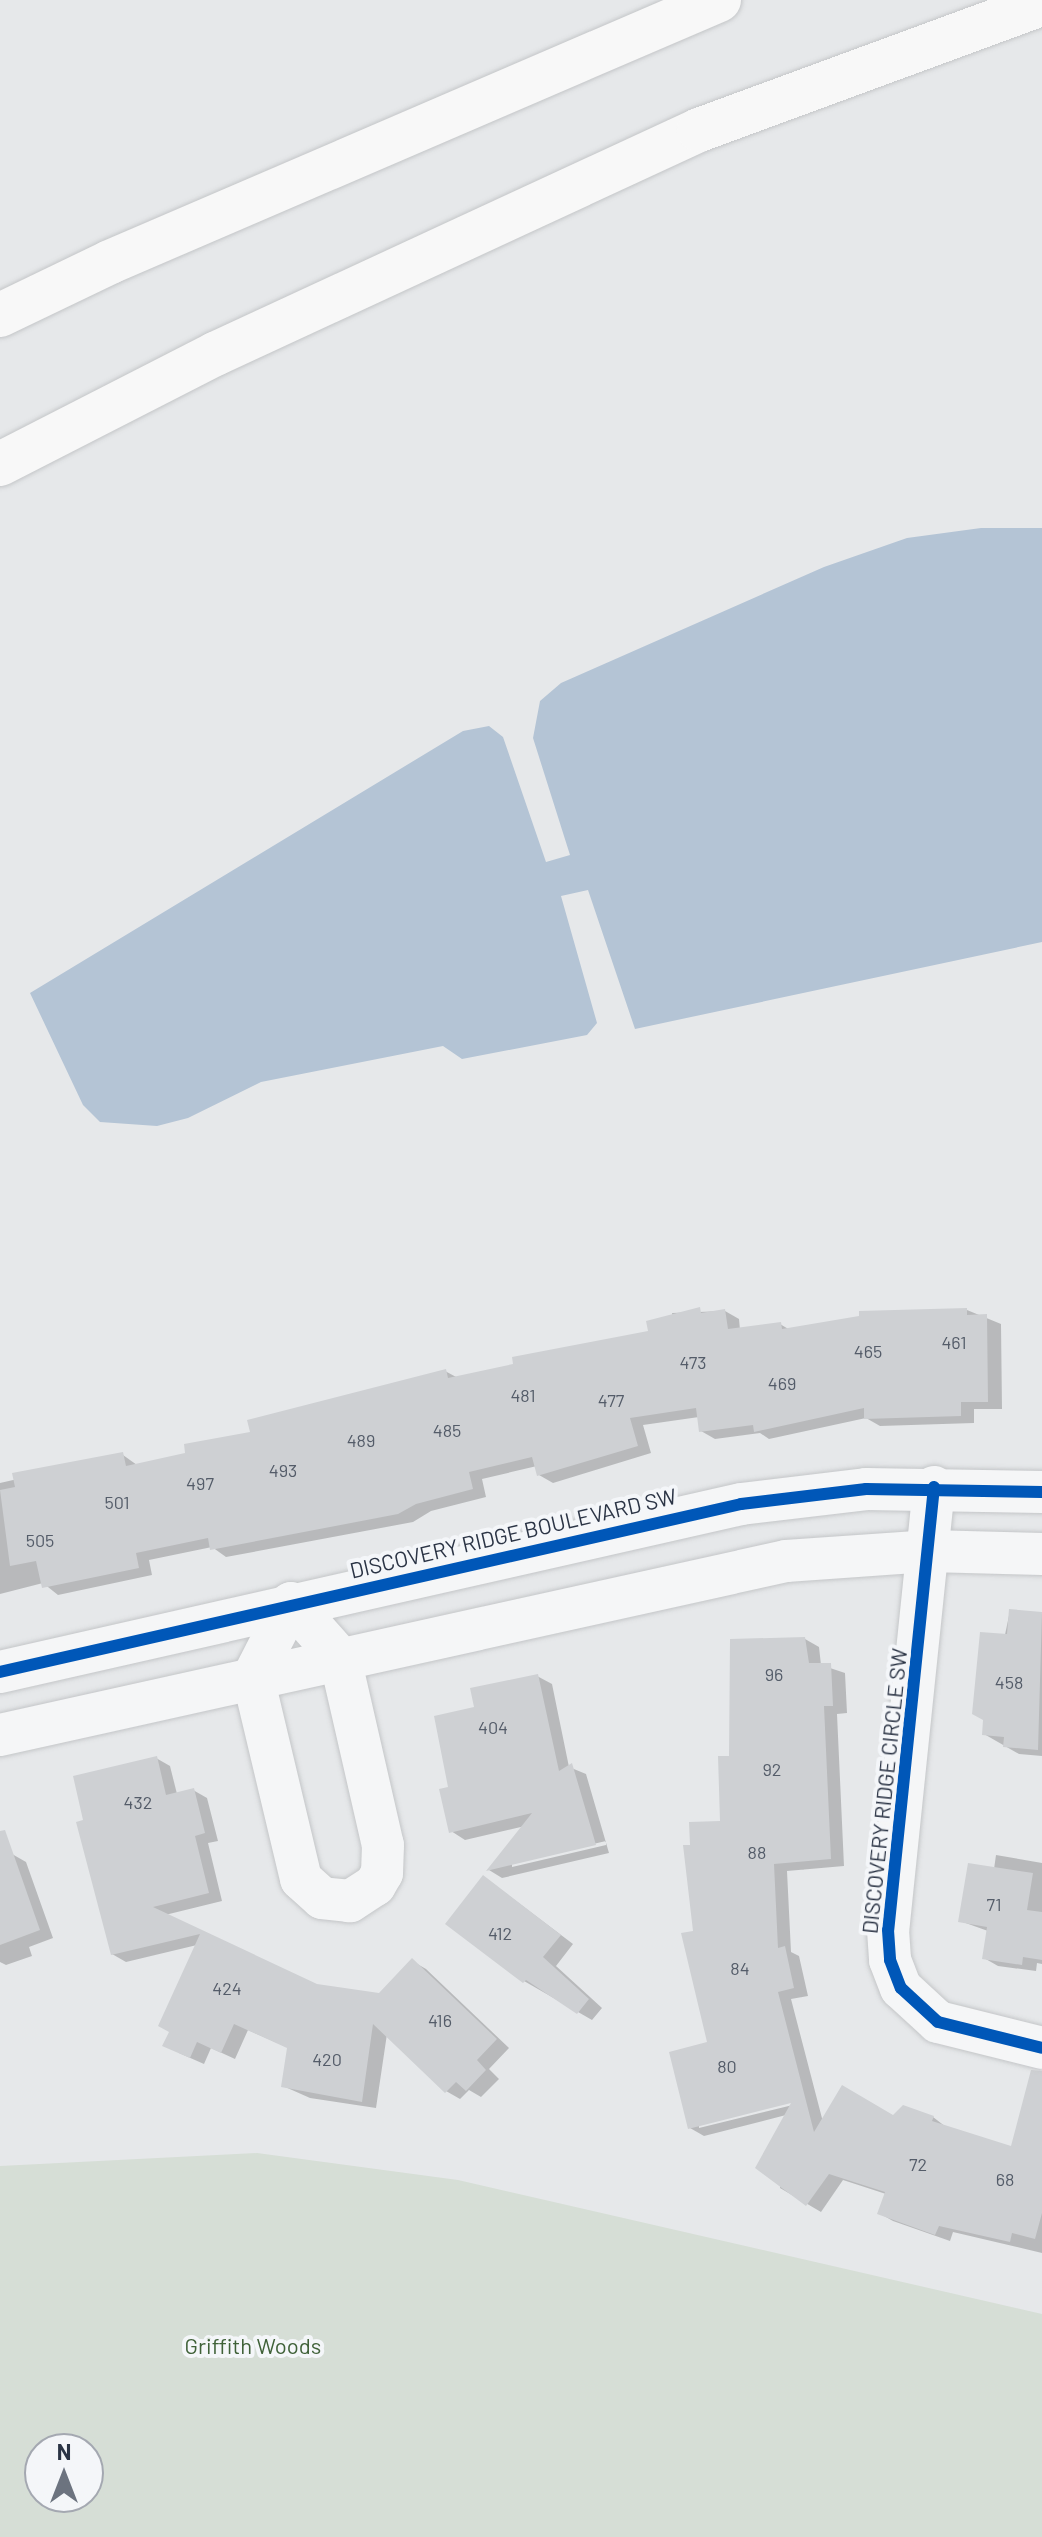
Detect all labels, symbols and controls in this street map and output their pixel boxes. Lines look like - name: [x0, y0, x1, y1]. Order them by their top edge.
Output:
- house number: 461: [941, 1331, 967, 1353]
- house number: 465: [854, 1340, 882, 1362]
- house number: 473: [679, 1351, 707, 1373]
- house number: 469: [768, 1372, 796, 1394]
- house number: 481: [510, 1384, 536, 1406]
- house number: 477: [598, 1389, 624, 1411]
- house number: 485: [433, 1419, 461, 1441]
- house number: 489: [347, 1429, 375, 1451]
- house number: 493: [269, 1459, 297, 1481]
- house number: 497: [186, 1472, 214, 1494]
- street label: DISCOVERY RIDGE BOULEVARD SW: [347, 1483, 679, 1583]
- house number: 501: [104, 1491, 130, 1513]
- house number: 505: [26, 1529, 54, 1551]
- street label: DISCOVERY RIDGE CIRCLE SW: [856, 1647, 912, 1935]
- house number: 96: [765, 1663, 783, 1685]
- house number: 458: [995, 1671, 1023, 1693]
- house number: 404: [478, 1716, 508, 1738]
- house number: 92: [762, 1758, 782, 1780]
- house number: 432: [124, 1791, 152, 1813]
- house number: 88: [748, 1841, 766, 1863]
- house number: 71: [987, 1893, 1001, 1915]
- house number: 412: [488, 1922, 512, 1944]
- house number: 84: [730, 1957, 750, 1979]
- house number: 424: [212, 1977, 242, 1999]
- house number: 416: [428, 2009, 452, 2031]
- house number: 420: [312, 2048, 342, 2070]
- house number: 80: [717, 2055, 737, 2077]
- house number: 72: [909, 2153, 927, 2175]
- house number: 68: [996, 2168, 1014, 2190]
- park label: Griffith Woods: [185, 2333, 321, 2359]
- north arrow: [24, 2433, 104, 2513]
- text: N: [57, 2438, 71, 2464]

